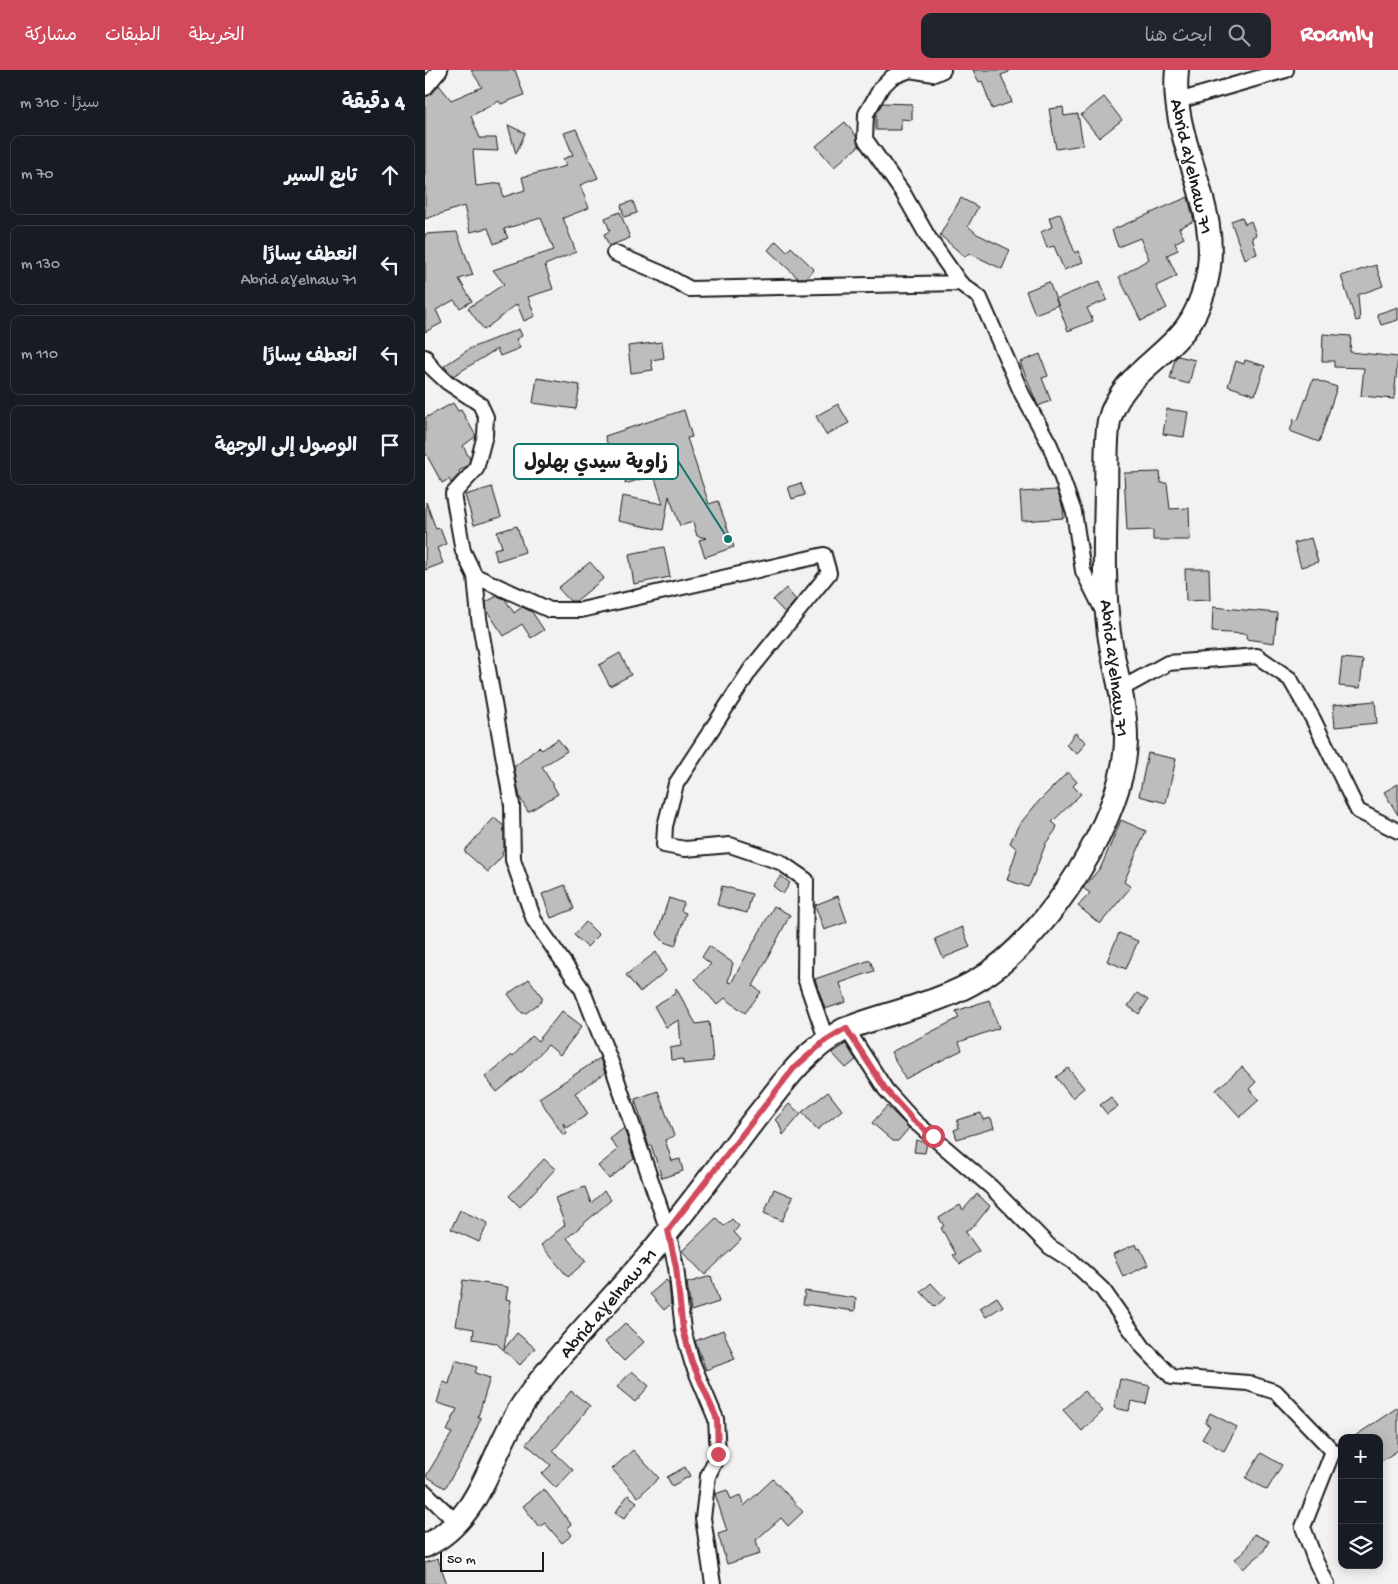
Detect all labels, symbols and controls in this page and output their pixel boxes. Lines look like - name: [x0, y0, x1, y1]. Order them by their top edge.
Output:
- search box: [921, 13, 1271, 58]
- icon: search: [1225, 21, 1253, 49]
- text: Roamly: [1301, 21, 1373, 50]
- text: مشاركة: [25, 26, 77, 47]
- text: الطبقات: [105, 26, 161, 47]
- text: الخريطة: [189, 26, 245, 47]
- text: ابحث هنا: [1144, 26, 1213, 49]
- text: 4 دقيقة: [342, 92, 405, 117]
- text: سيرًا · 310 m: [20, 95, 99, 114]
- street label: Abrid aɣelnaw 71: [1163, 97, 1216, 237]
- icon: ahead: [376, 161, 404, 189]
- text: 70 m: [21, 166, 54, 185]
- text: تابع السير: [285, 166, 357, 189]
- text: انعطف يسارًا: [263, 245, 357, 268]
- icon: left: [376, 251, 404, 279]
- text: 130 m: [21, 256, 60, 275]
- text: Abrid aɣelnaw 71: [241, 272, 357, 291]
- icon: left: [376, 341, 404, 369]
- text: 110 m: [21, 346, 58, 365]
- text: انعطف يسارًا: [263, 346, 357, 369]
- icon: arrive: [376, 431, 404, 459]
- text: الوصول إلى الوجهة: [214, 436, 357, 459]
- callout: زاوية سيدي بهلول: [514, 444, 678, 479]
- text: زاوية سيدي بهلول: [524, 452, 668, 477]
- street label: Abrid aɣelnaw 71: [1093, 598, 1132, 738]
- route start: [922, 1125, 945, 1148]
- street label: Abrid aɣelnaw 71: [556, 1245, 664, 1364]
- map controls: [1338, 1434, 1383, 1569]
- button: +: [1338, 1434, 1383, 1479]
- route end: [707, 1443, 730, 1466]
- button: −: [1338, 1479, 1383, 1524]
- button: layers: [1338, 1524, 1383, 1569]
- scale bar: [440, 1549, 544, 1572]
- text: 50 m: [447, 1552, 476, 1569]

